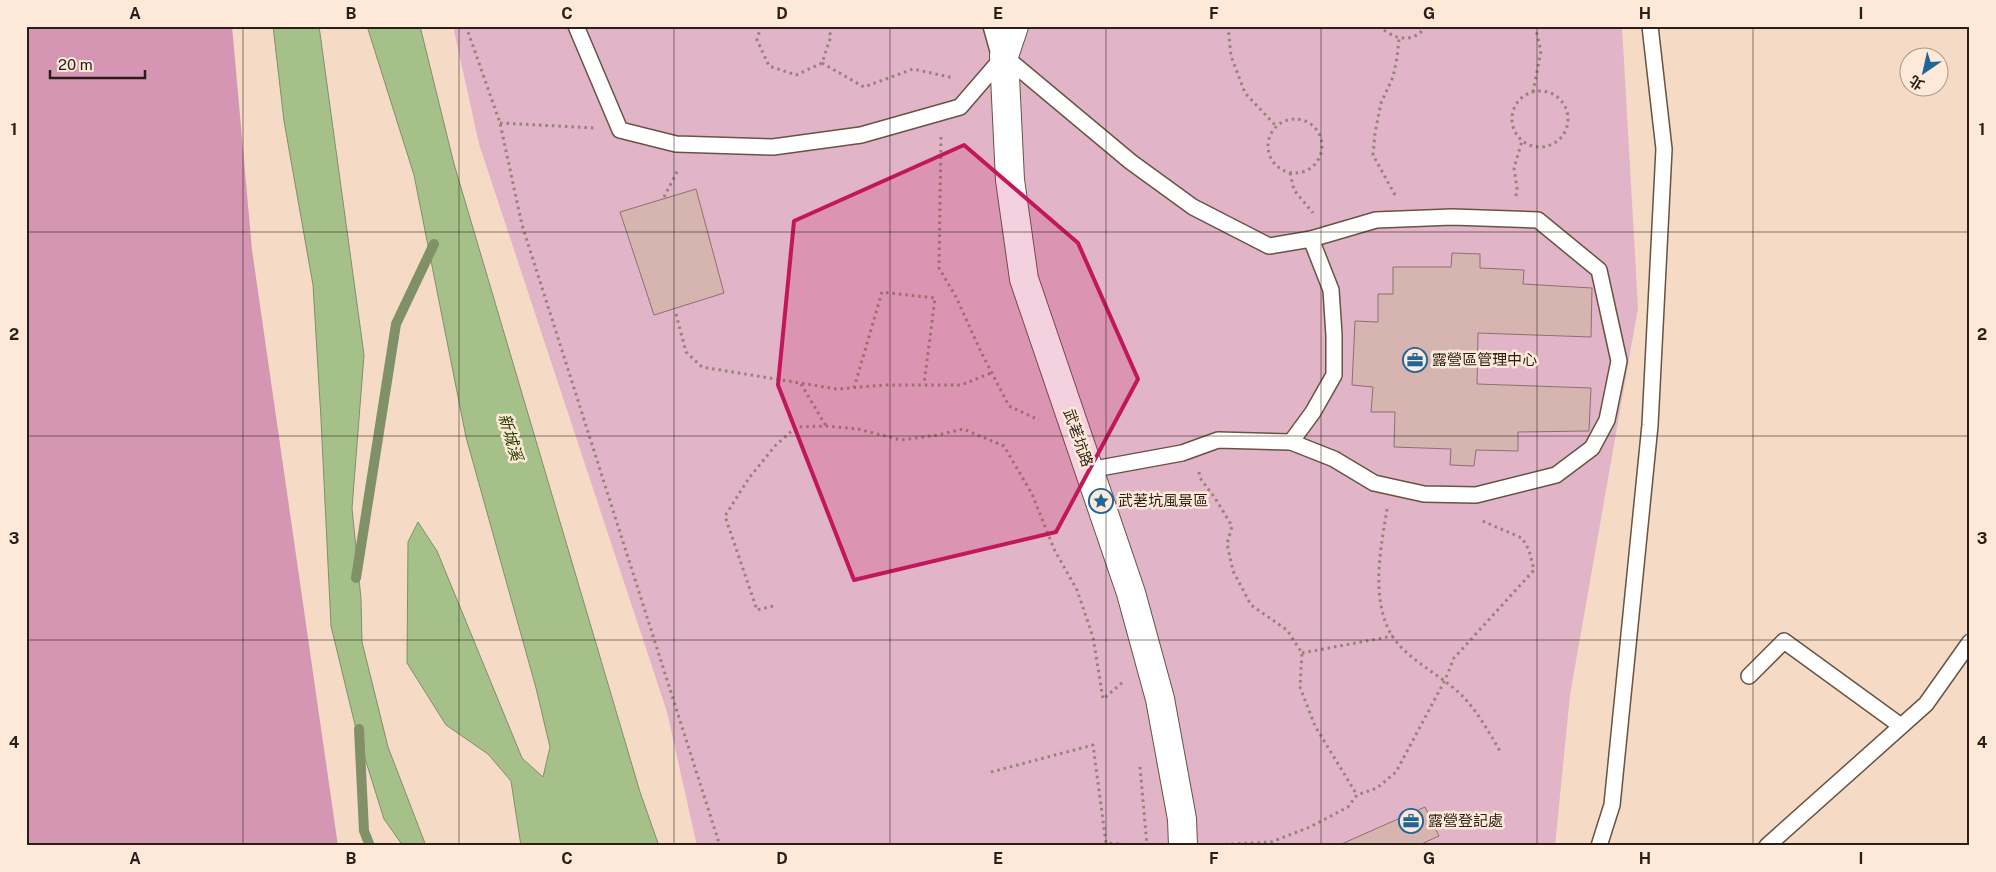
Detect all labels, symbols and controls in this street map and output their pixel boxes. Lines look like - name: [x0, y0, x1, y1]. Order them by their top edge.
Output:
- text: A: [129, 4, 141, 23]
- text: B: [346, 4, 357, 23]
- text: C: [561, 4, 573, 23]
- text: D: [776, 4, 788, 23]
- text: E: [993, 4, 1003, 23]
- text: F: [1209, 4, 1219, 23]
- text: G: [1423, 4, 1435, 23]
- text: H: [1639, 4, 1651, 23]
- text: I: [1859, 4, 1863, 23]
- scale bar: [50, 48, 145, 80]
- north arrow: [1898, 48, 1948, 98]
- text: 20 m: [58, 56, 93, 73]
- text: 北: [1906, 72, 1927, 93]
- text: 1: [11, 120, 17, 139]
- text: 1: [1979, 120, 1985, 139]
- text: 2: [9, 325, 19, 344]
- text: 2: [1977, 325, 1987, 344]
- office icon: 露營區管理中心: [1402, 347, 1428, 373]
- place label: 露營區管理中心: [1432, 351, 1537, 368]
- street label: 武荖坑路: [1061, 407, 1096, 469]
- water label: 新城溪: [495, 411, 527, 465]
- place icon: 武荖坑風景區: [1088, 488, 1114, 514]
- place label: 武荖坑風景區: [1118, 492, 1208, 509]
- text: 3: [9, 529, 19, 548]
- text: 3: [1977, 529, 1987, 548]
- text: 4: [9, 733, 20, 752]
- text: 4: [1977, 733, 1988, 752]
- office icon: 露營登記處: [1398, 808, 1424, 834]
- place label: 露營登記處: [1428, 812, 1503, 829]
- text: A: [129, 849, 141, 868]
- text: B: [346, 849, 357, 868]
- text: C: [561, 849, 573, 868]
- text: D: [776, 849, 788, 868]
- text: E: [993, 849, 1003, 868]
- text: F: [1209, 849, 1219, 868]
- text: G: [1423, 849, 1435, 868]
- text: H: [1639, 849, 1651, 868]
- text: I: [1859, 849, 1863, 868]

